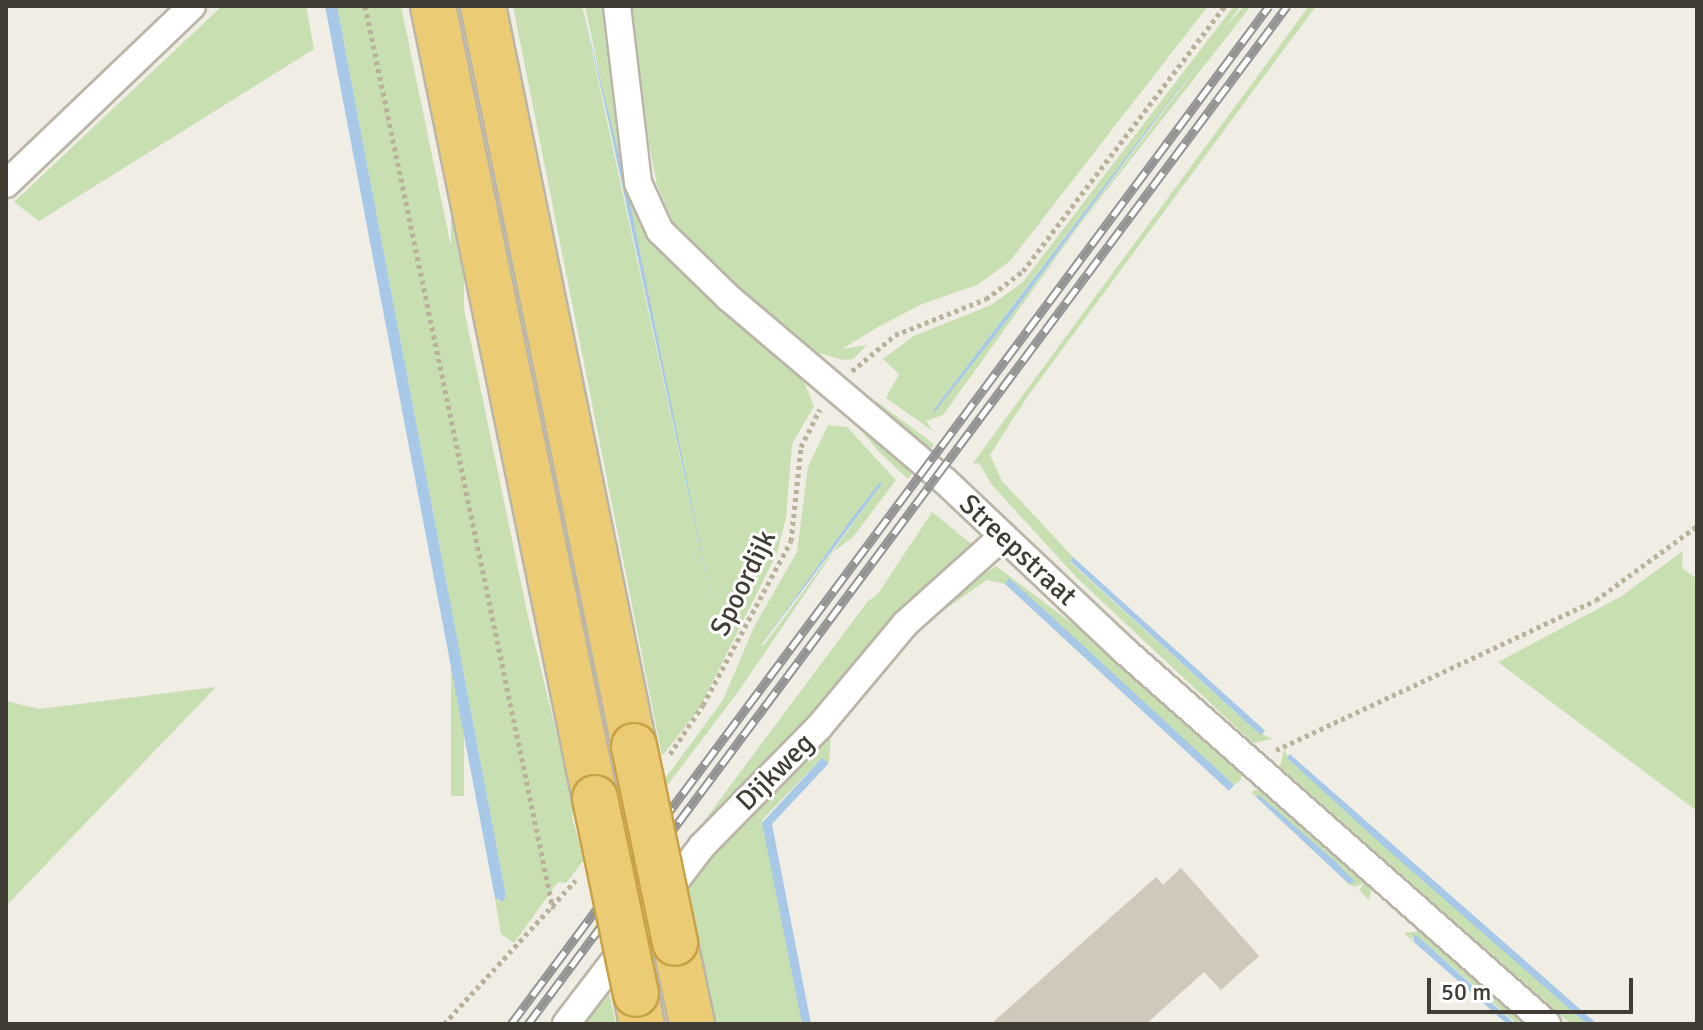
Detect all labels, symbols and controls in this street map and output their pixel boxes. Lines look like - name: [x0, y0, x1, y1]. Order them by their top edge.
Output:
- street label: Streepstraat: [952, 487, 1084, 613]
- street label: Spoordijk: [703, 525, 783, 641]
- street label: Dijkweg: [729, 726, 821, 818]
- scale bar: [1431, 962, 1637, 1012]
- text: 50 m: [1441, 977, 1491, 1007]

